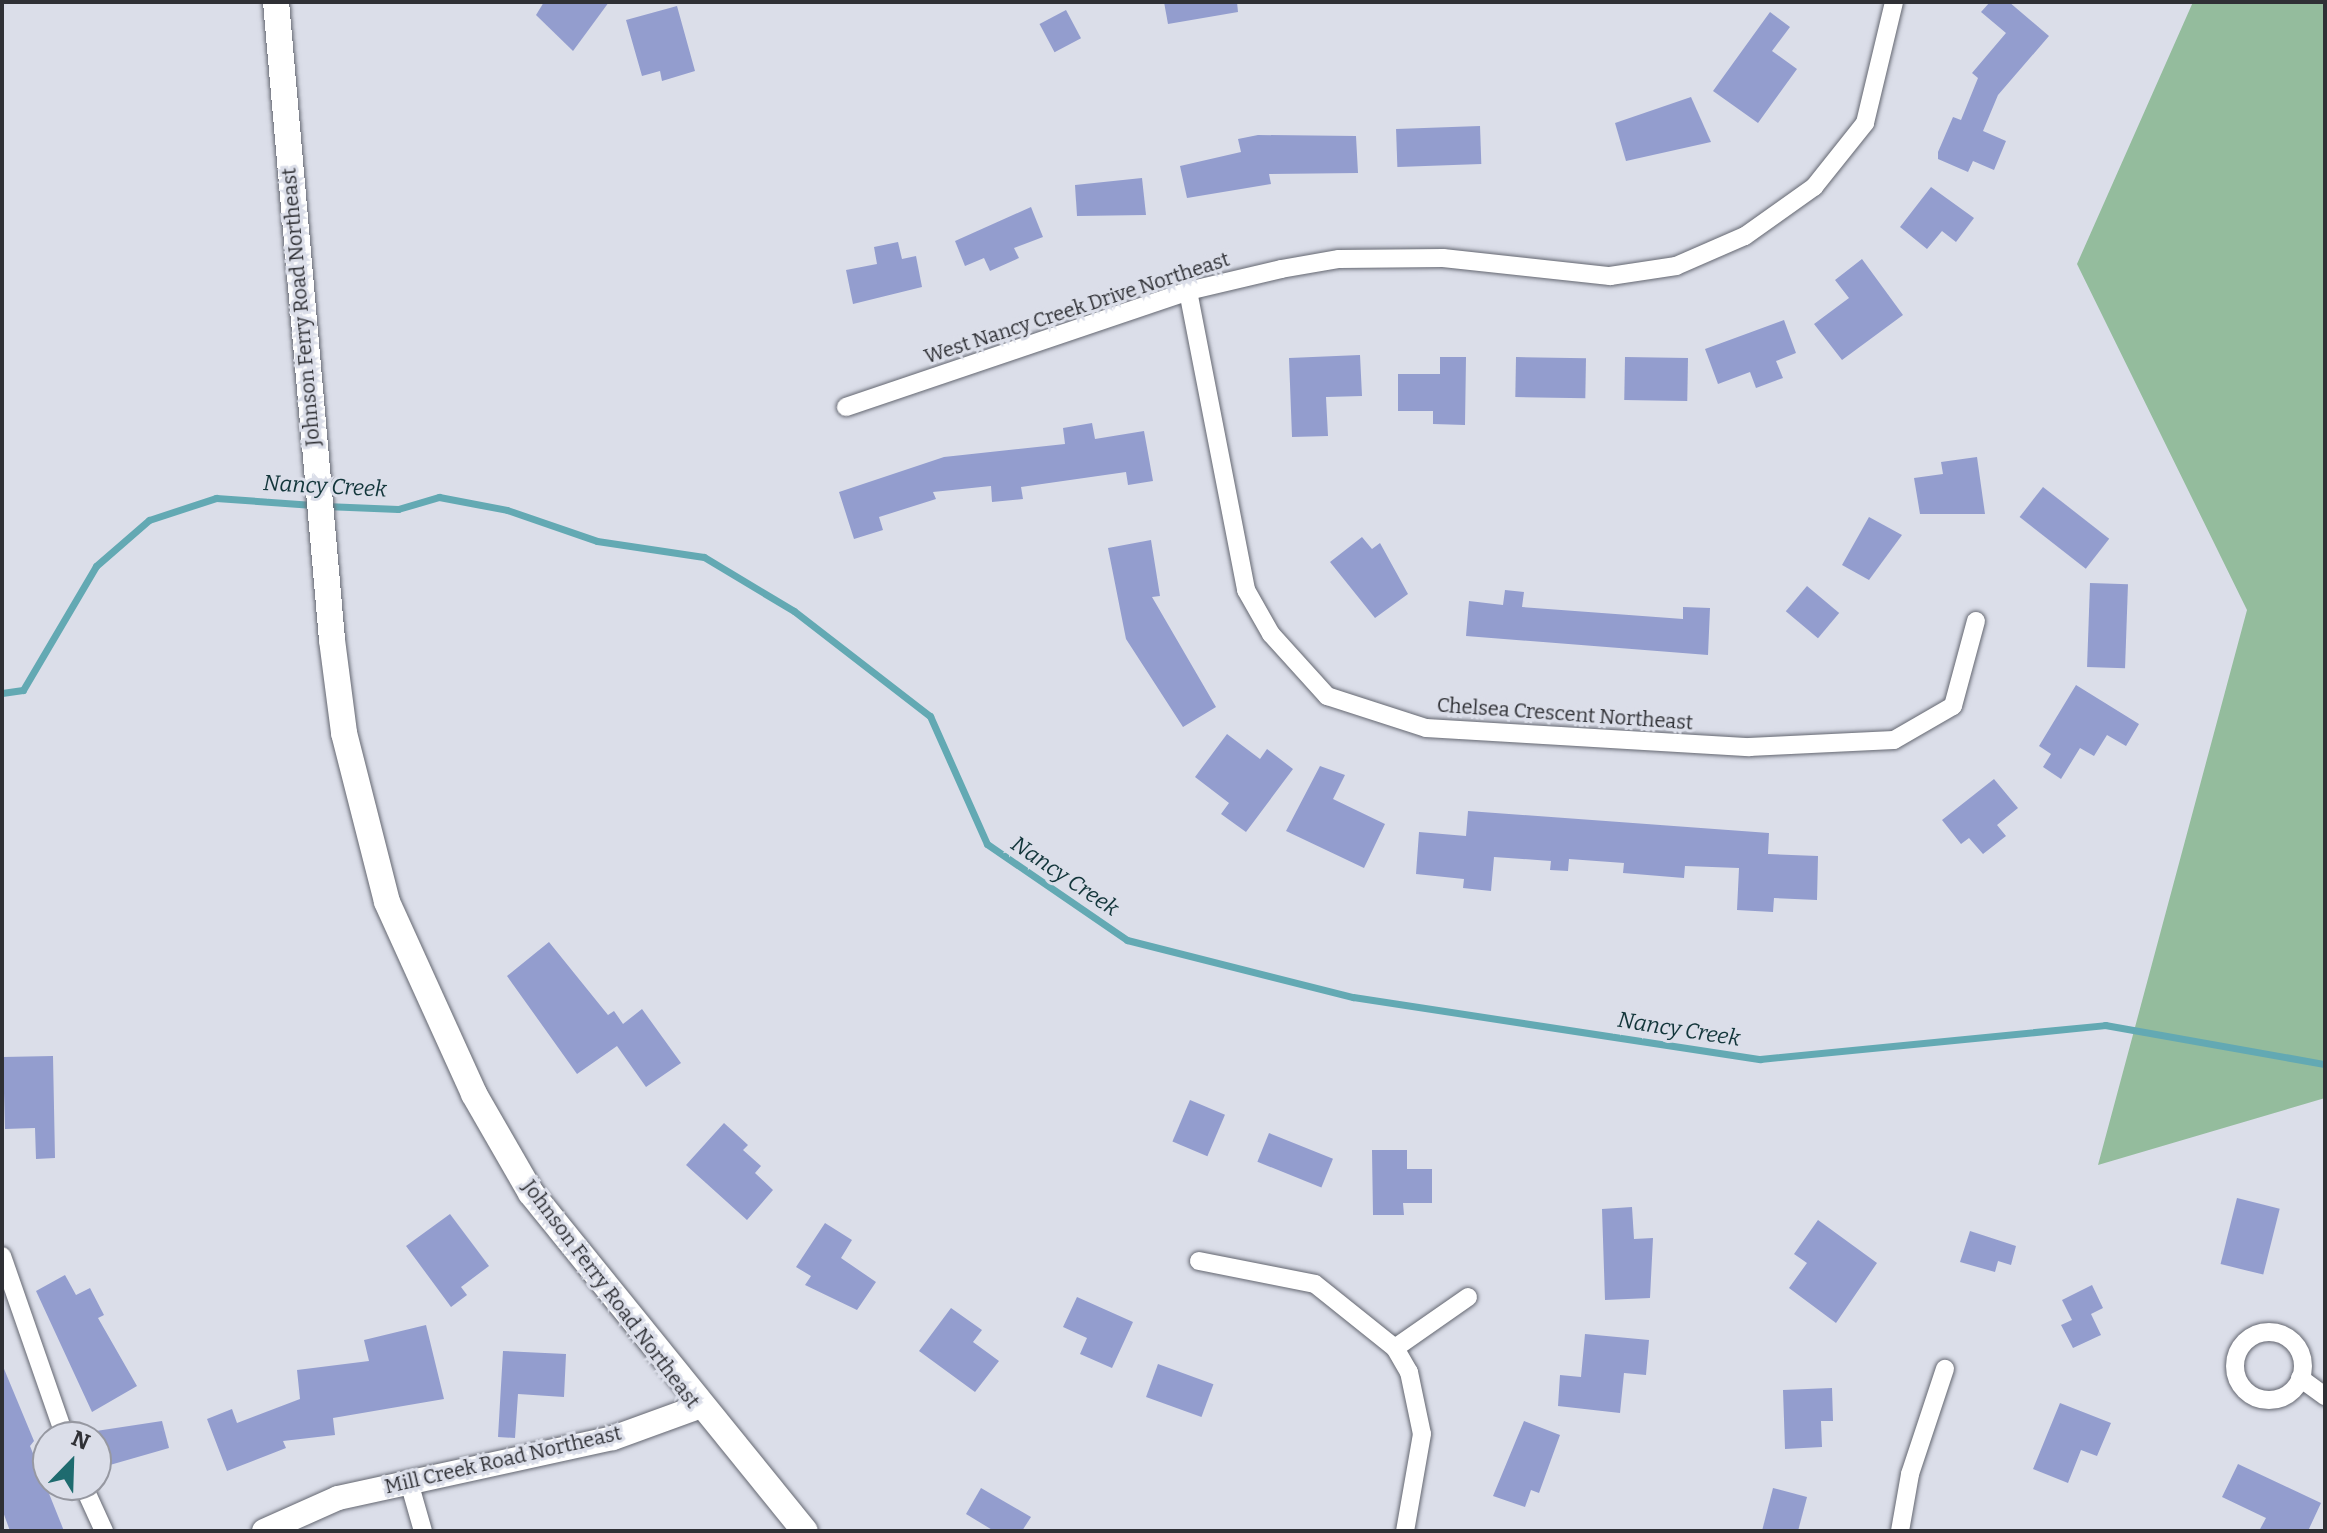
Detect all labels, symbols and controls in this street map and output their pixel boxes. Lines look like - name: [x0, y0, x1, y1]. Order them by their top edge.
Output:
- street label: Johnson Ferry Road Northeast: [277, 167, 325, 447]
- street label: West Nancy Creek Drive Northeast: [921, 247, 1233, 369]
- water label: Nancy Creek: [262, 470, 388, 502]
- street label: Chelsea Crescent Northeast: [1436, 693, 1694, 735]
- water label: Nancy Creek: [1006, 830, 1124, 922]
- water label: Nancy Creek: [1616, 1006, 1742, 1052]
- street label: Johnson Ferry Road Northeast: [517, 1175, 705, 1413]
- north arrow: [32, 1421, 112, 1501]
- street label: Mill Creek Road Northeast: [382, 1421, 624, 1499]
- text: N: [68, 1425, 94, 1456]

